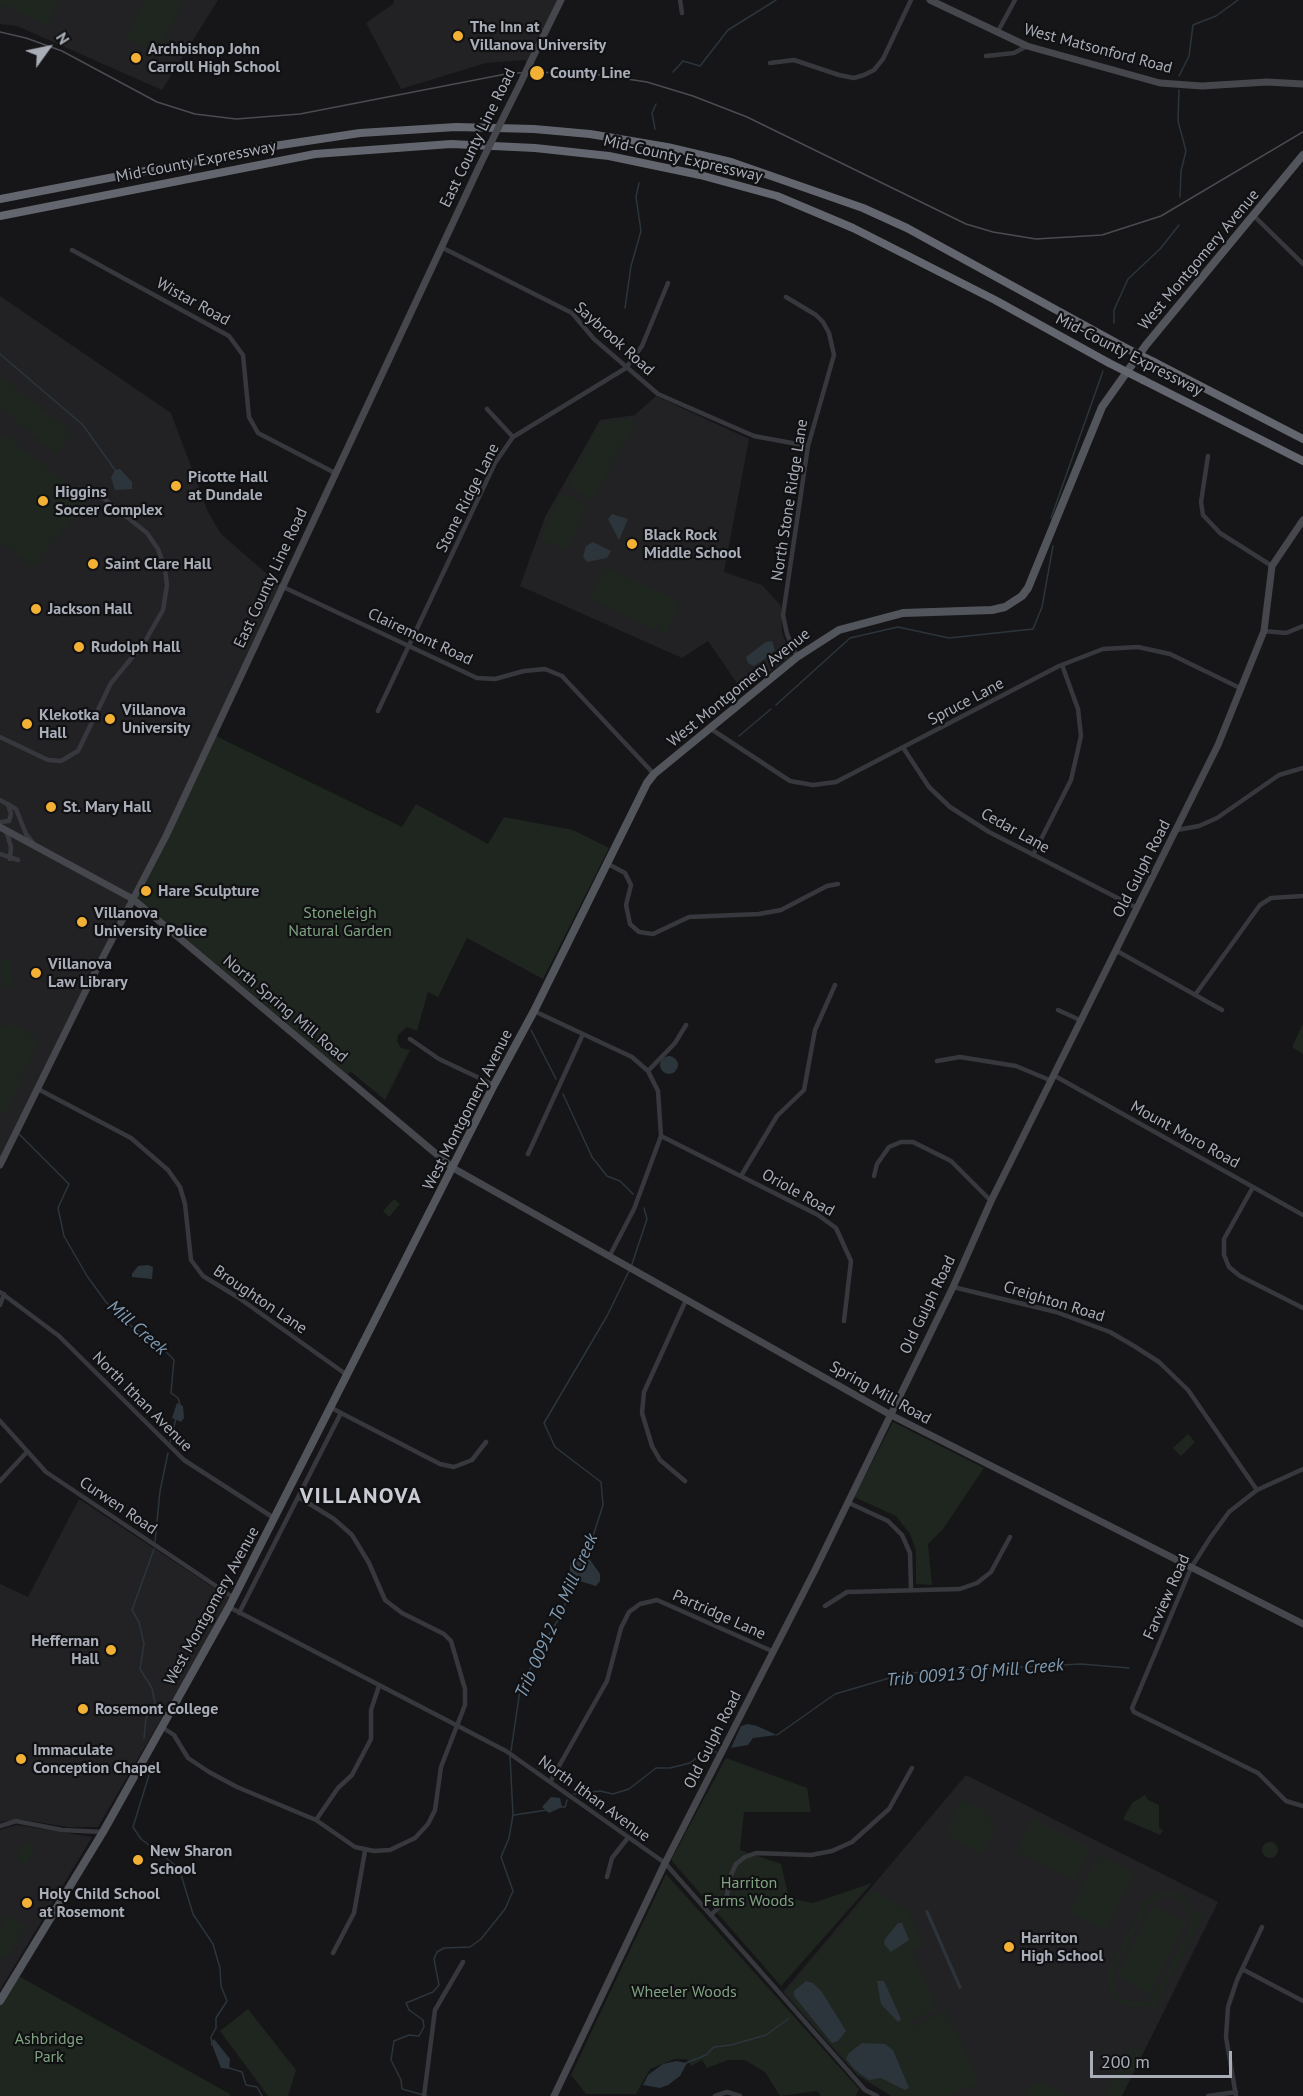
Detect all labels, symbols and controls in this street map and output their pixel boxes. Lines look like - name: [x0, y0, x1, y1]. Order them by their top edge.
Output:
- place label: The Inn at Villanova University: [470, 17, 606, 55]
- north arrow: [18, 18, 78, 78]
- street label: West Matsonford Road: [1022, 20, 1174, 78]
- text: N: [52, 28, 74, 48]
- marker: The Inn at Villanova University: [451, 29, 465, 43]
- place label: Archbishop John Carroll High School: [148, 39, 280, 77]
- marker: Archbishop John Carroll High School: [129, 51, 143, 65]
- place label: County Line: [550, 63, 631, 83]
- marker: County Line: [528, 64, 546, 82]
- street label: East County Line Road: [436, 65, 520, 211]
- street label: Mid-County Expressway: [602, 131, 764, 187]
- street label: Mid-County Expressway: [114, 137, 278, 187]
- street label: West Montgomery Avenue: [1135, 186, 1263, 334]
- street label: Wistar Road: [153, 274, 233, 330]
- street label: Saybrook Road: [570, 298, 658, 380]
- street label: Mid-County Expressway: [1052, 310, 1206, 400]
- street label: North Stone Ridge Lane: [768, 418, 812, 582]
- street label: Stone Ridge Lane: [432, 440, 504, 556]
- place label: Picotte Hall at Dundale: [188, 467, 268, 505]
- marker: Picotte Hall at Dundale: [169, 479, 183, 493]
- place label: Higgins Soccer Complex: [55, 482, 163, 520]
- marker: Higgins Soccer Complex: [36, 494, 50, 508]
- street label: East County Line Road: [230, 505, 312, 651]
- place label: Black Rock Middle School: [644, 525, 741, 563]
- marker: Black Rock Middle School: [625, 537, 639, 551]
- place label: Saint Clare Hall: [105, 554, 211, 574]
- marker: Saint Clare Hall: [86, 557, 100, 571]
- place label: Jackson Hall: [48, 599, 132, 619]
- marker: Jackson Hall: [29, 602, 43, 616]
- street label: Clairemont Road: [365, 604, 475, 670]
- street label: West Montgomery Avenue: [664, 625, 814, 751]
- place label: Rudolph Hall: [91, 637, 180, 657]
- marker: Rudolph Hall: [72, 640, 86, 654]
- street label: Spruce Lane: [925, 674, 1007, 730]
- place label: Villanova University: [122, 700, 190, 738]
- place label: Klekotka Hall: [39, 705, 99, 743]
- marker: Villanova University: [103, 712, 117, 726]
- marker: Klekotka Hall: [20, 717, 34, 731]
- place label: St. Mary Hall: [63, 797, 151, 817]
- marker: St. Mary Hall: [44, 800, 58, 814]
- street label: Cedar Lane: [977, 804, 1053, 858]
- street label: Old Gulph Road: [1109, 817, 1175, 921]
- place label: Hare Sculpture: [158, 881, 259, 901]
- marker: Hare Sculpture: [139, 884, 153, 898]
- place label: Villanova University Police: [94, 903, 207, 941]
- park label: Stoneleigh Natural Garden: [288, 903, 392, 941]
- marker: Villanova University Police: [75, 915, 89, 929]
- street label: North Spring Mill Road: [219, 951, 351, 1067]
- place label: Villanova Law Library: [48, 954, 128, 992]
- marker: Villanova Law Library: [29, 966, 43, 980]
- street label: West Montgomery Avenue: [419, 1026, 517, 1194]
- street label: Mount Moro Road: [1127, 1097, 1243, 1173]
- street label: Oriole Road: [758, 1165, 838, 1221]
- street label: Old Gulph Road: [896, 1253, 960, 1357]
- street label: Broughton Lane: [209, 1262, 311, 1338]
- street label: Creighton Road: [1001, 1278, 1107, 1326]
- water label: Mill Creek: [102, 1296, 172, 1360]
- street label: North Ithan Avenue: [88, 1348, 196, 1456]
- street label: Spring Mill Road: [826, 1357, 934, 1429]
- street label: Curwen Road: [76, 1473, 160, 1539]
- district label: VILLANOVA: [300, 1484, 422, 1510]
- street label: West Montgomery Avenue: [161, 1524, 263, 1688]
- water label: Trib 00912 To Mill Creek: [511, 1530, 603, 1702]
- street label: Farview Road: [1140, 1551, 1194, 1643]
- street label: Partridge Lane: [670, 1586, 768, 1644]
- place label: Heffernan Hall: [31, 1631, 99, 1669]
- marker: Heffernan Hall: [104, 1643, 118, 1657]
- water label: Trib 00913 Of Mill Creek: [885, 1654, 1065, 1692]
- street label: Old Gulph Road: [680, 1688, 746, 1792]
- place label: Rosemont College: [95, 1699, 218, 1719]
- marker: Rosemont College: [76, 1702, 90, 1716]
- place label: Immaculate Conception Chapel: [33, 1740, 160, 1778]
- marker: Immaculate Conception Chapel: [14, 1752, 28, 1766]
- street label: North Ithan Avenue: [534, 1752, 654, 1846]
- place label: New Sharon School: [150, 1841, 232, 1879]
- marker: New Sharon School: [131, 1853, 145, 1867]
- park label: Harriton Farms Woods: [704, 1873, 794, 1911]
- place label: Holy Child School at Rosemont: [39, 1884, 160, 1922]
- marker: Holy Child School at Rosemont: [20, 1896, 34, 1910]
- place label: Harriton High School: [1021, 1928, 1103, 1966]
- marker: Harriton High School: [1002, 1940, 1016, 1954]
- park label: Wheeler Woods: [631, 1982, 737, 2002]
- park label: Ashbridge Park: [15, 2029, 83, 2067]
- scale bar: [1093, 2039, 1236, 2077]
- text: 200 m: [1101, 2050, 1150, 2073]

